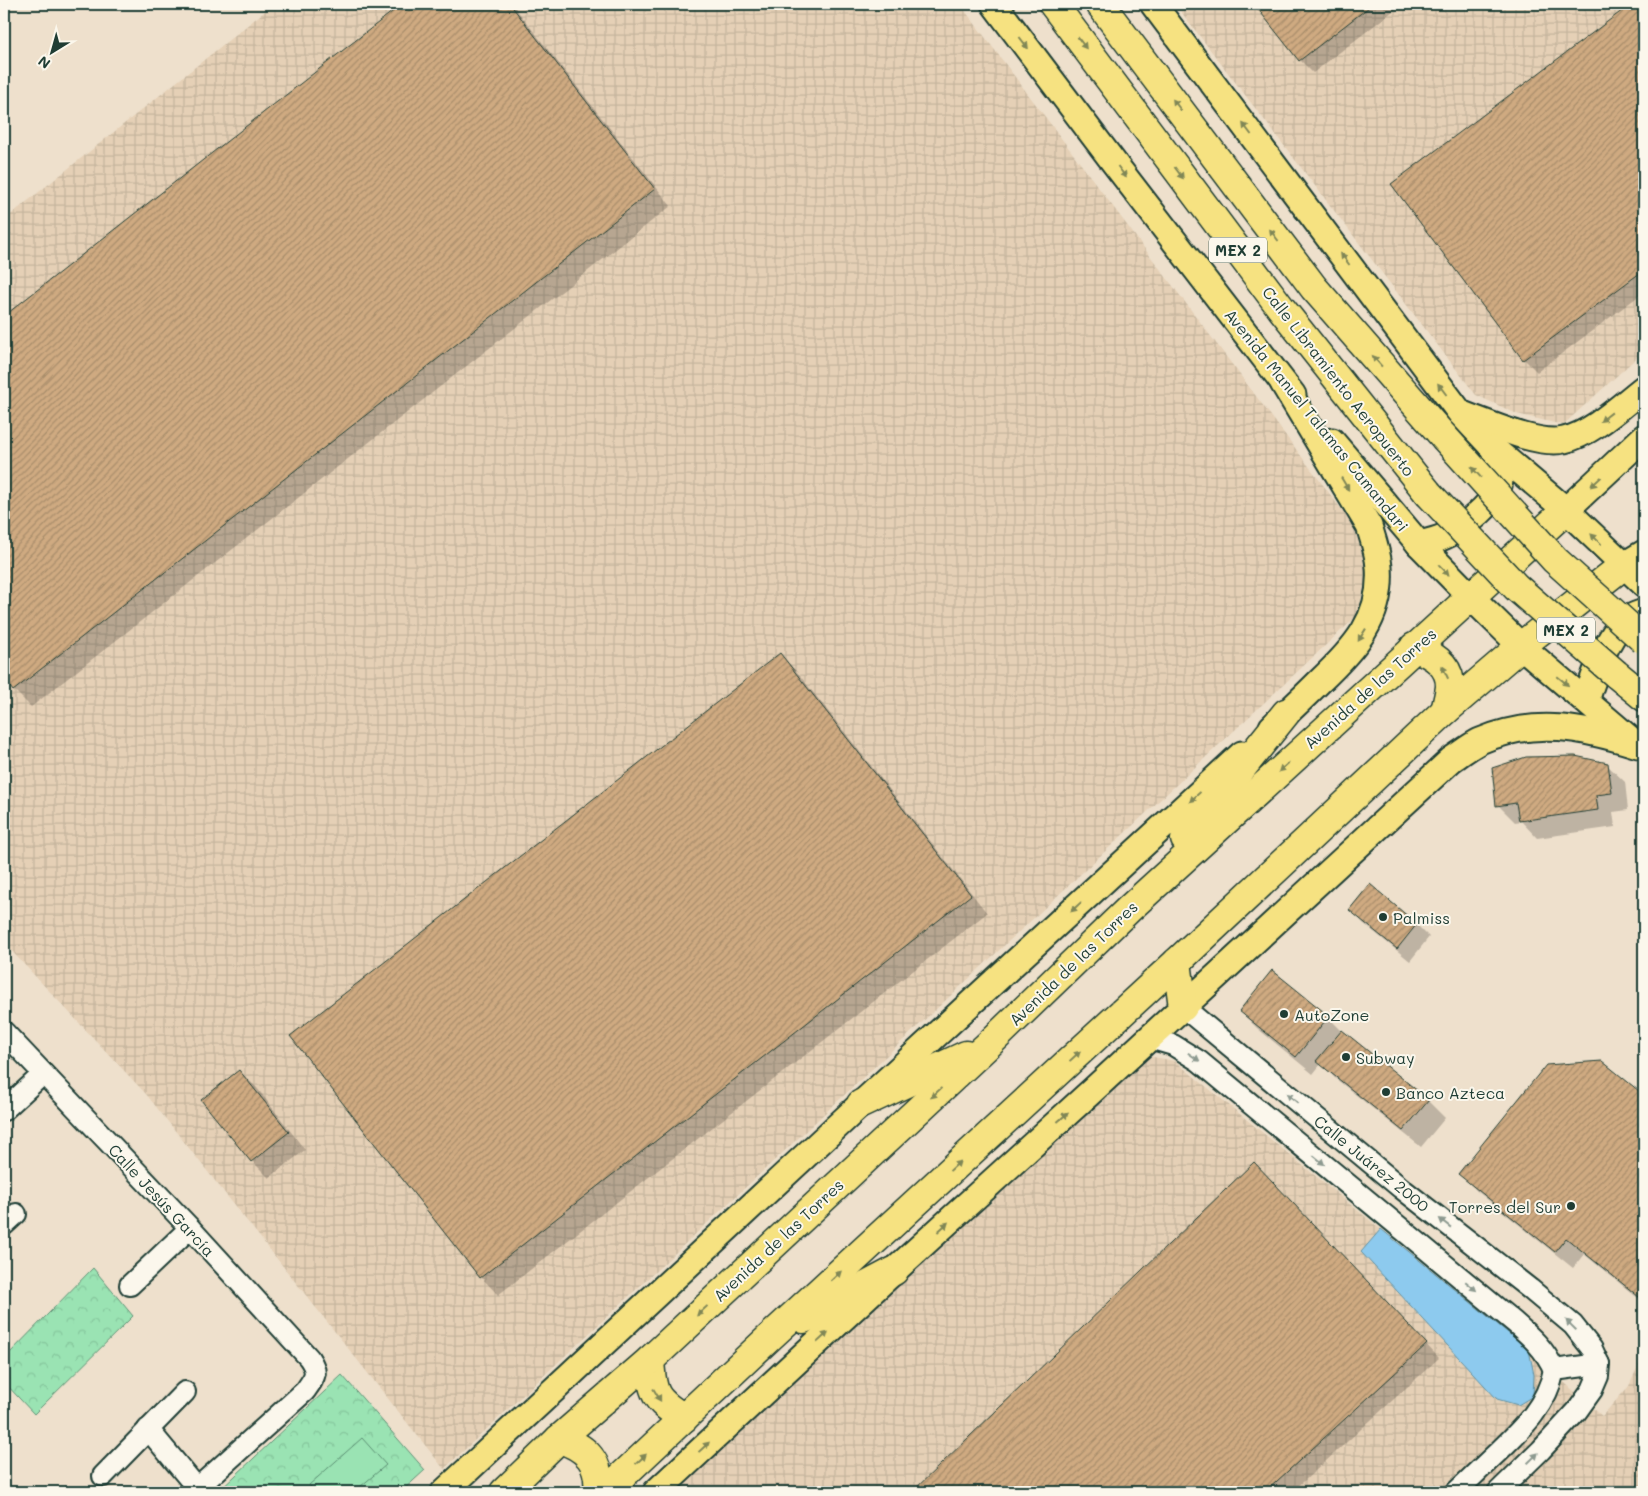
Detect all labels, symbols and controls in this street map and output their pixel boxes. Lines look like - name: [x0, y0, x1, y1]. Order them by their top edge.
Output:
- north arrow: [28, 28, 78, 78]
- one-way arrow: [1018, 36, 1029, 49]
- one-way arrow: [1077, 36, 1087, 50]
- text: N: [34, 52, 54, 74]
- one-way arrow: [1171, 99, 1182, 112]
- one-way arrow: [1242, 122, 1252, 136]
- one-way arrow: [1116, 165, 1127, 178]
- one-way arrow: [1174, 166, 1185, 179]
- one-way arrow: [1269, 229, 1280, 242]
- road number: MEX 2: [1209, 238, 1267, 262]
- one-way arrow: [1339, 253, 1350, 266]
- street label: Calle Libramiento Aeropuerto: [1258, 282, 1420, 480]
- street label: Avenida Manuel Talamas Camandari: [1221, 304, 1413, 536]
- one-way arrow: [1372, 354, 1383, 367]
- one-way arrow: [1437, 382, 1447, 396]
- one-way arrow: [1600, 412, 1613, 423]
- one-way arrow: [1470, 466, 1481, 479]
- one-way arrow: [1590, 476, 1602, 488]
- one-way arrow: [1340, 477, 1349, 490]
- one-way arrow: [1590, 533, 1602, 545]
- one-way arrow: [1438, 564, 1450, 576]
- road number: MEX 2: [1537, 618, 1595, 642]
- street label: Avenida de las Torres: [1299, 623, 1441, 753]
- one-way arrow: [1357, 628, 1366, 642]
- one-way arrow: [1441, 664, 1449, 679]
- one-way arrow: [1556, 676, 1569, 687]
- one-way arrow: [1278, 761, 1291, 772]
- one-way arrow: [1190, 791, 1202, 803]
- street label: Avenida de las Torres: [1004, 896, 1142, 1030]
- one-way arrow: [1070, 901, 1082, 913]
- place label: Palmiss: [1393, 907, 1450, 928]
- marker: Palmiss: [1377, 911, 1389, 923]
- place label: AutoZone: [1294, 1004, 1369, 1025]
- marker: AutoZone: [1278, 1008, 1290, 1020]
- place label: Subway: [1356, 1047, 1415, 1068]
- one-way arrow: [1068, 1050, 1080, 1062]
- marker: Subway: [1340, 1051, 1352, 1063]
- one-way arrow: [1187, 1052, 1200, 1062]
- place label: Banco Azteca: [1396, 1082, 1505, 1103]
- marker: Banco Azteca: [1380, 1086, 1392, 1098]
- one-way arrow: [930, 1087, 942, 1099]
- one-way arrow: [1286, 1093, 1298, 1104]
- street label: Calle Juárez 2000: [1310, 1110, 1434, 1216]
- one-way arrow: [1057, 1111, 1069, 1123]
- street label: Calle Jesús García: [104, 1139, 220, 1261]
- one-way arrow: [1313, 1154, 1325, 1166]
- one-way arrow: [949, 1160, 961, 1172]
- street label: Avenida de las Torres: [708, 1174, 848, 1306]
- place label: Torres del Sur: [1449, 1196, 1561, 1217]
- marker: Torres del Sur: [1565, 1200, 1577, 1212]
- one-way arrow: [1439, 1217, 1452, 1228]
- one-way arrow: [936, 1221, 949, 1232]
- one-way arrow: [830, 1270, 842, 1282]
- one-way arrow: [1465, 1280, 1477, 1291]
- one-way arrow: [696, 1305, 708, 1317]
- one-way arrow: [1566, 1319, 1578, 1331]
- one-way arrow: [817, 1331, 829, 1343]
- one-way arrow: [653, 1388, 662, 1401]
- one-way arrow: [698, 1441, 710, 1453]
- one-way arrow: [1526, 1452, 1538, 1464]
- one-way arrow: [634, 1453, 646, 1465]

